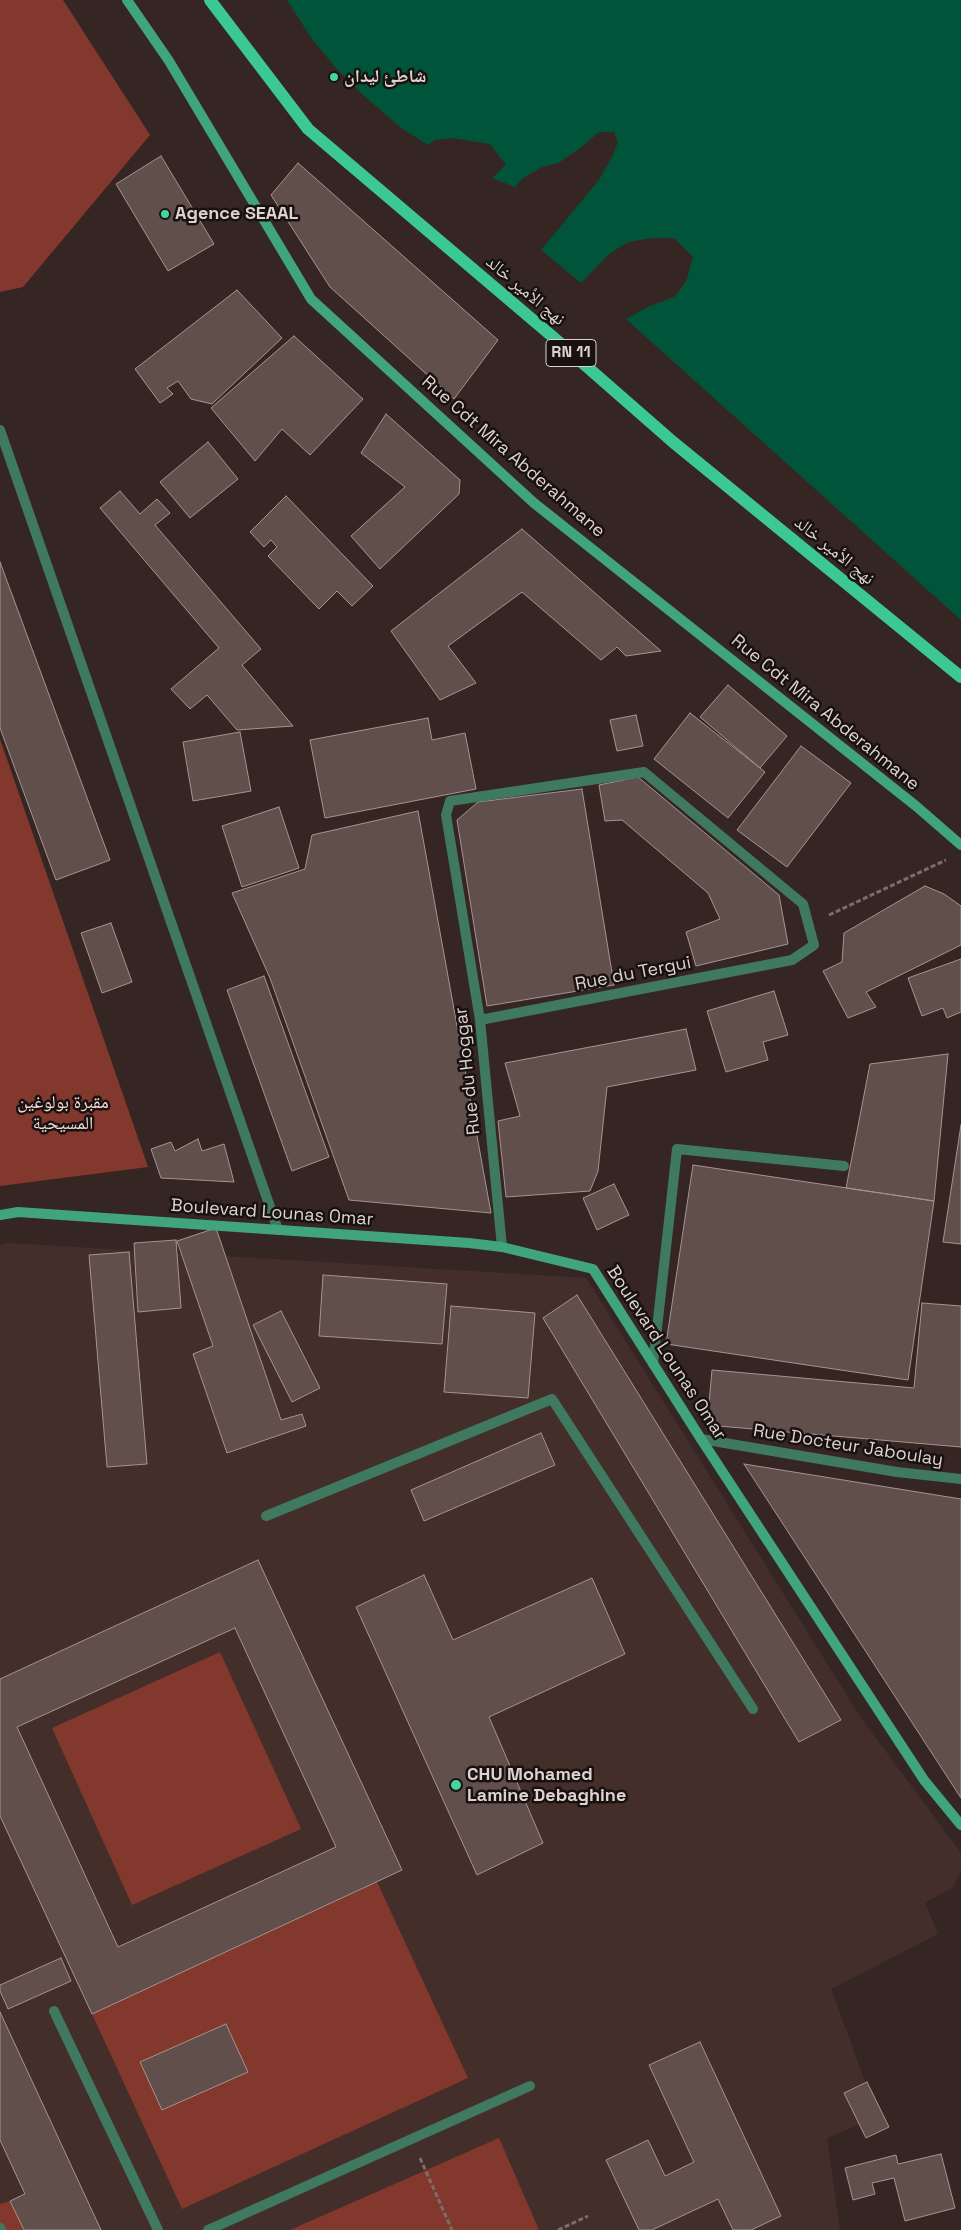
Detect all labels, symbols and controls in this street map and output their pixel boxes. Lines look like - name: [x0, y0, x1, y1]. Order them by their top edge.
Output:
- place label: شاطئ ليدان: [344, 66, 426, 88]
- marker: شاطئ ليدان: [328, 71, 340, 83]
- place label: Agence SEAAL: [175, 203, 298, 225]
- marker: Agence SEAAL: [159, 208, 171, 220]
- street label: نهج الأمير خالد: [481, 252, 569, 330]
- road number: RN 11: [546, 339, 596, 366]
- street label: Rue Cdt Mira Abderahmane: [417, 372, 609, 542]
- street label: نهج الأمير خالد: [790, 512, 878, 590]
- street label: Rue Cdt Mira Abderahmane: [727, 630, 923, 796]
- street label: Rue du Tergui: [573, 952, 693, 996]
- street label: Rue du Hoggar: [451, 1006, 485, 1136]
- park label: مقبرة بولوغين المسيحية: [17, 1092, 109, 1134]
- street label: Boulevard Lounas Omar: [170, 1195, 374, 1231]
- street label: Boulevard Lounas Omar: [602, 1262, 730, 1444]
- street label: Rue Docteur Jaboulay: [751, 1420, 945, 1472]
- place label: CHU Mohamed Lamine Debaghine: [467, 1764, 626, 1806]
- marker: CHU Mohamed Lamine Debaghine: [449, 1778, 463, 1792]

